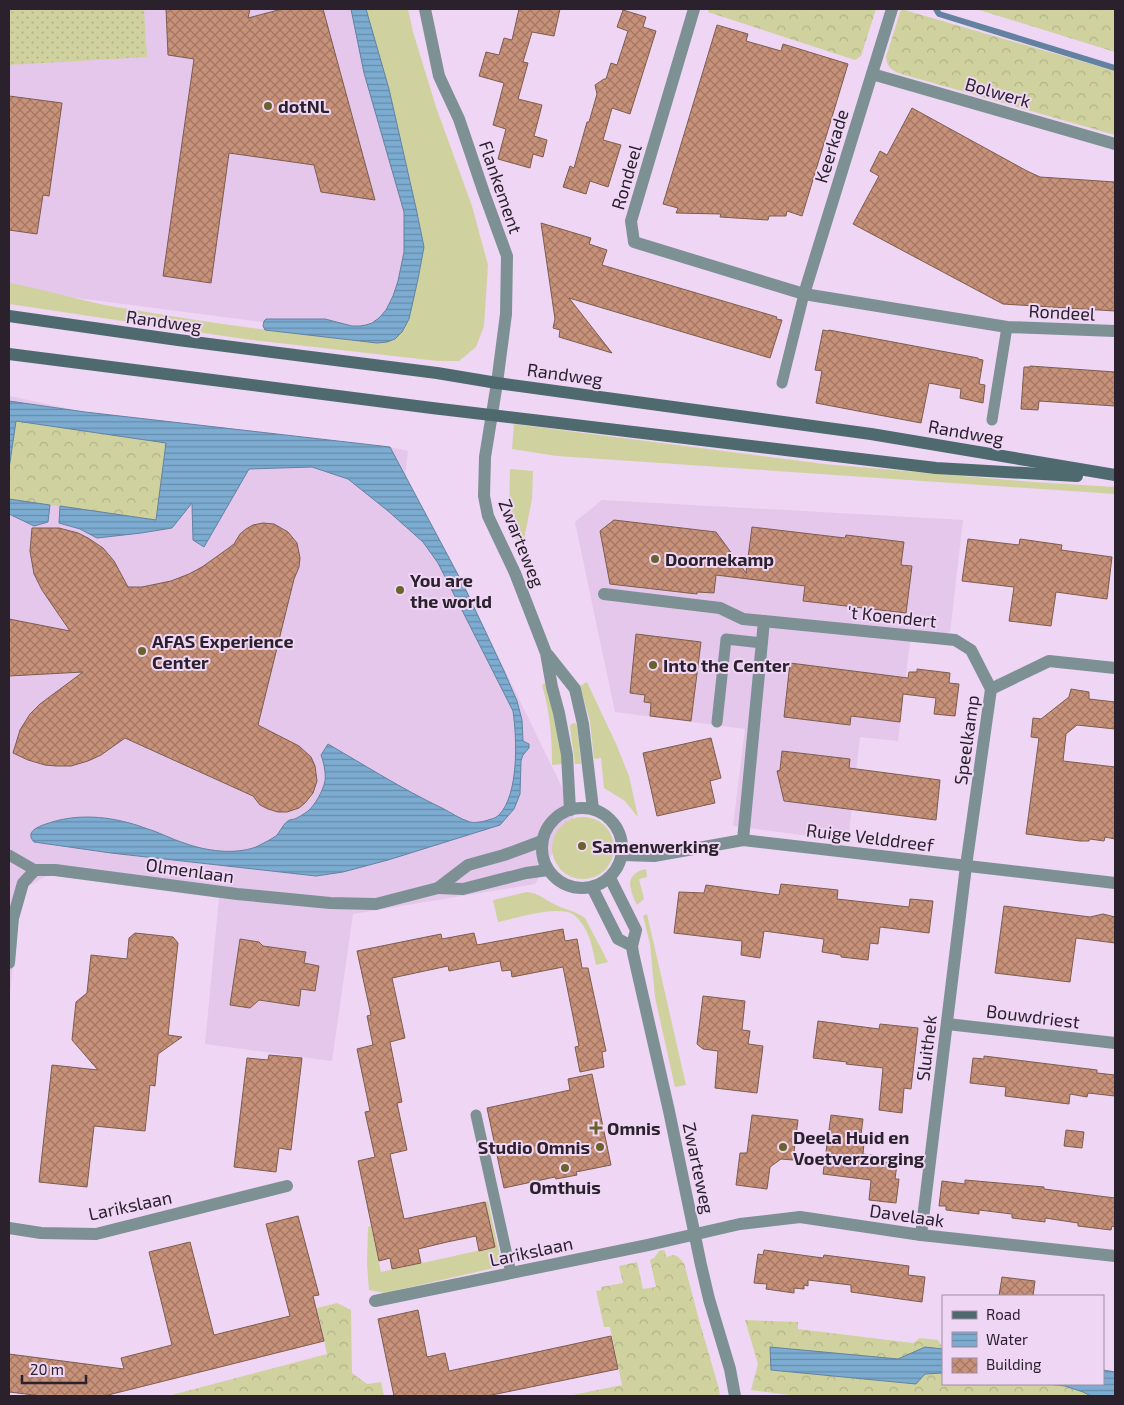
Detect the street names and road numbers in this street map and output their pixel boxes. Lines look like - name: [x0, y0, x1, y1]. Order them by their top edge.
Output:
- street label: Bolwerk: [963, 72, 1033, 112]
- street label: Keerkade: [809, 106, 853, 186]
- street label: Flankement: [475, 138, 527, 236]
- street label: Rondeel: [606, 141, 646, 212]
- street label: Rondeel: [1028, 299, 1097, 325]
- street label: Randweg: [125, 305, 203, 337]
- street label: Randweg: [526, 358, 604, 390]
- street label: Randweg: [927, 415, 1005, 449]
- street label: Zwarteweg: [494, 496, 550, 590]
- street label: 't Koendert: [846, 600, 938, 632]
- street label: Speelkamp: [949, 694, 983, 786]
- street label: Ruige Velddreef: [805, 818, 936, 856]
- street label: Olmenlaan: [144, 853, 236, 887]
- street label: Bouwdriest: [985, 999, 1081, 1033]
- street label: Sluithek: [911, 1014, 941, 1082]
- street label: Zwarteweg: [679, 1120, 719, 1216]
- street label: Larikslaan: [86, 1185, 174, 1225]
- street label: Davelaak: [868, 1199, 946, 1231]
- street label: Larikslaan: [487, 1231, 575, 1271]

